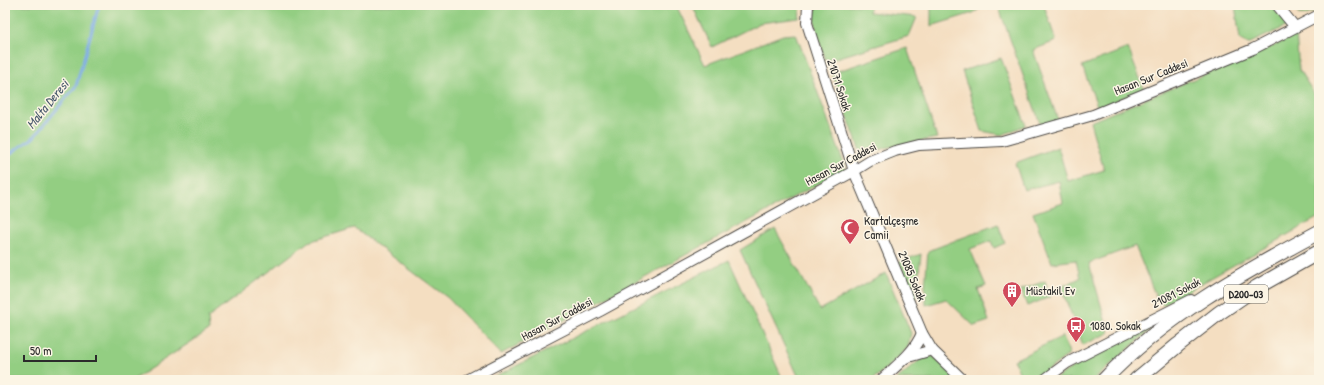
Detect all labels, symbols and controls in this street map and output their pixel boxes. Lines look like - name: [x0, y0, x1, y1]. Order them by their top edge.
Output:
- street label: Hasan Sur Caddesi: [1111, 54, 1190, 99]
- street label: 21071 Sokak: [823, 57, 856, 113]
- water label: Malta Deresi: [22, 75, 73, 132]
- street label: Hasan Sur Caddesi: [802, 138, 879, 189]
- place label: Kartalçeşme Camii: [864, 212, 919, 243]
- mosque icon: Kartalçeşme Camii: [839, 217, 861, 245]
- street label: 21085 Sokak: [894, 248, 931, 304]
- street label: 21081 Sokak: [1148, 273, 1203, 312]
- building icon: Müstakil Ev: [1001, 280, 1023, 308]
- place label: Müstakil Ev: [1026, 282, 1075, 299]
- road number: D200-03: [1224, 285, 1268, 303]
- street label: Hasan Sur Caddesi: [518, 293, 595, 344]
- bus stop icon: 1080. Sokak: [1065, 315, 1087, 343]
- place label: 1080. Sokak: [1090, 317, 1141, 334]
- scale bar: [24, 337, 96, 363]
- text: 50 m: [30, 342, 51, 359]

